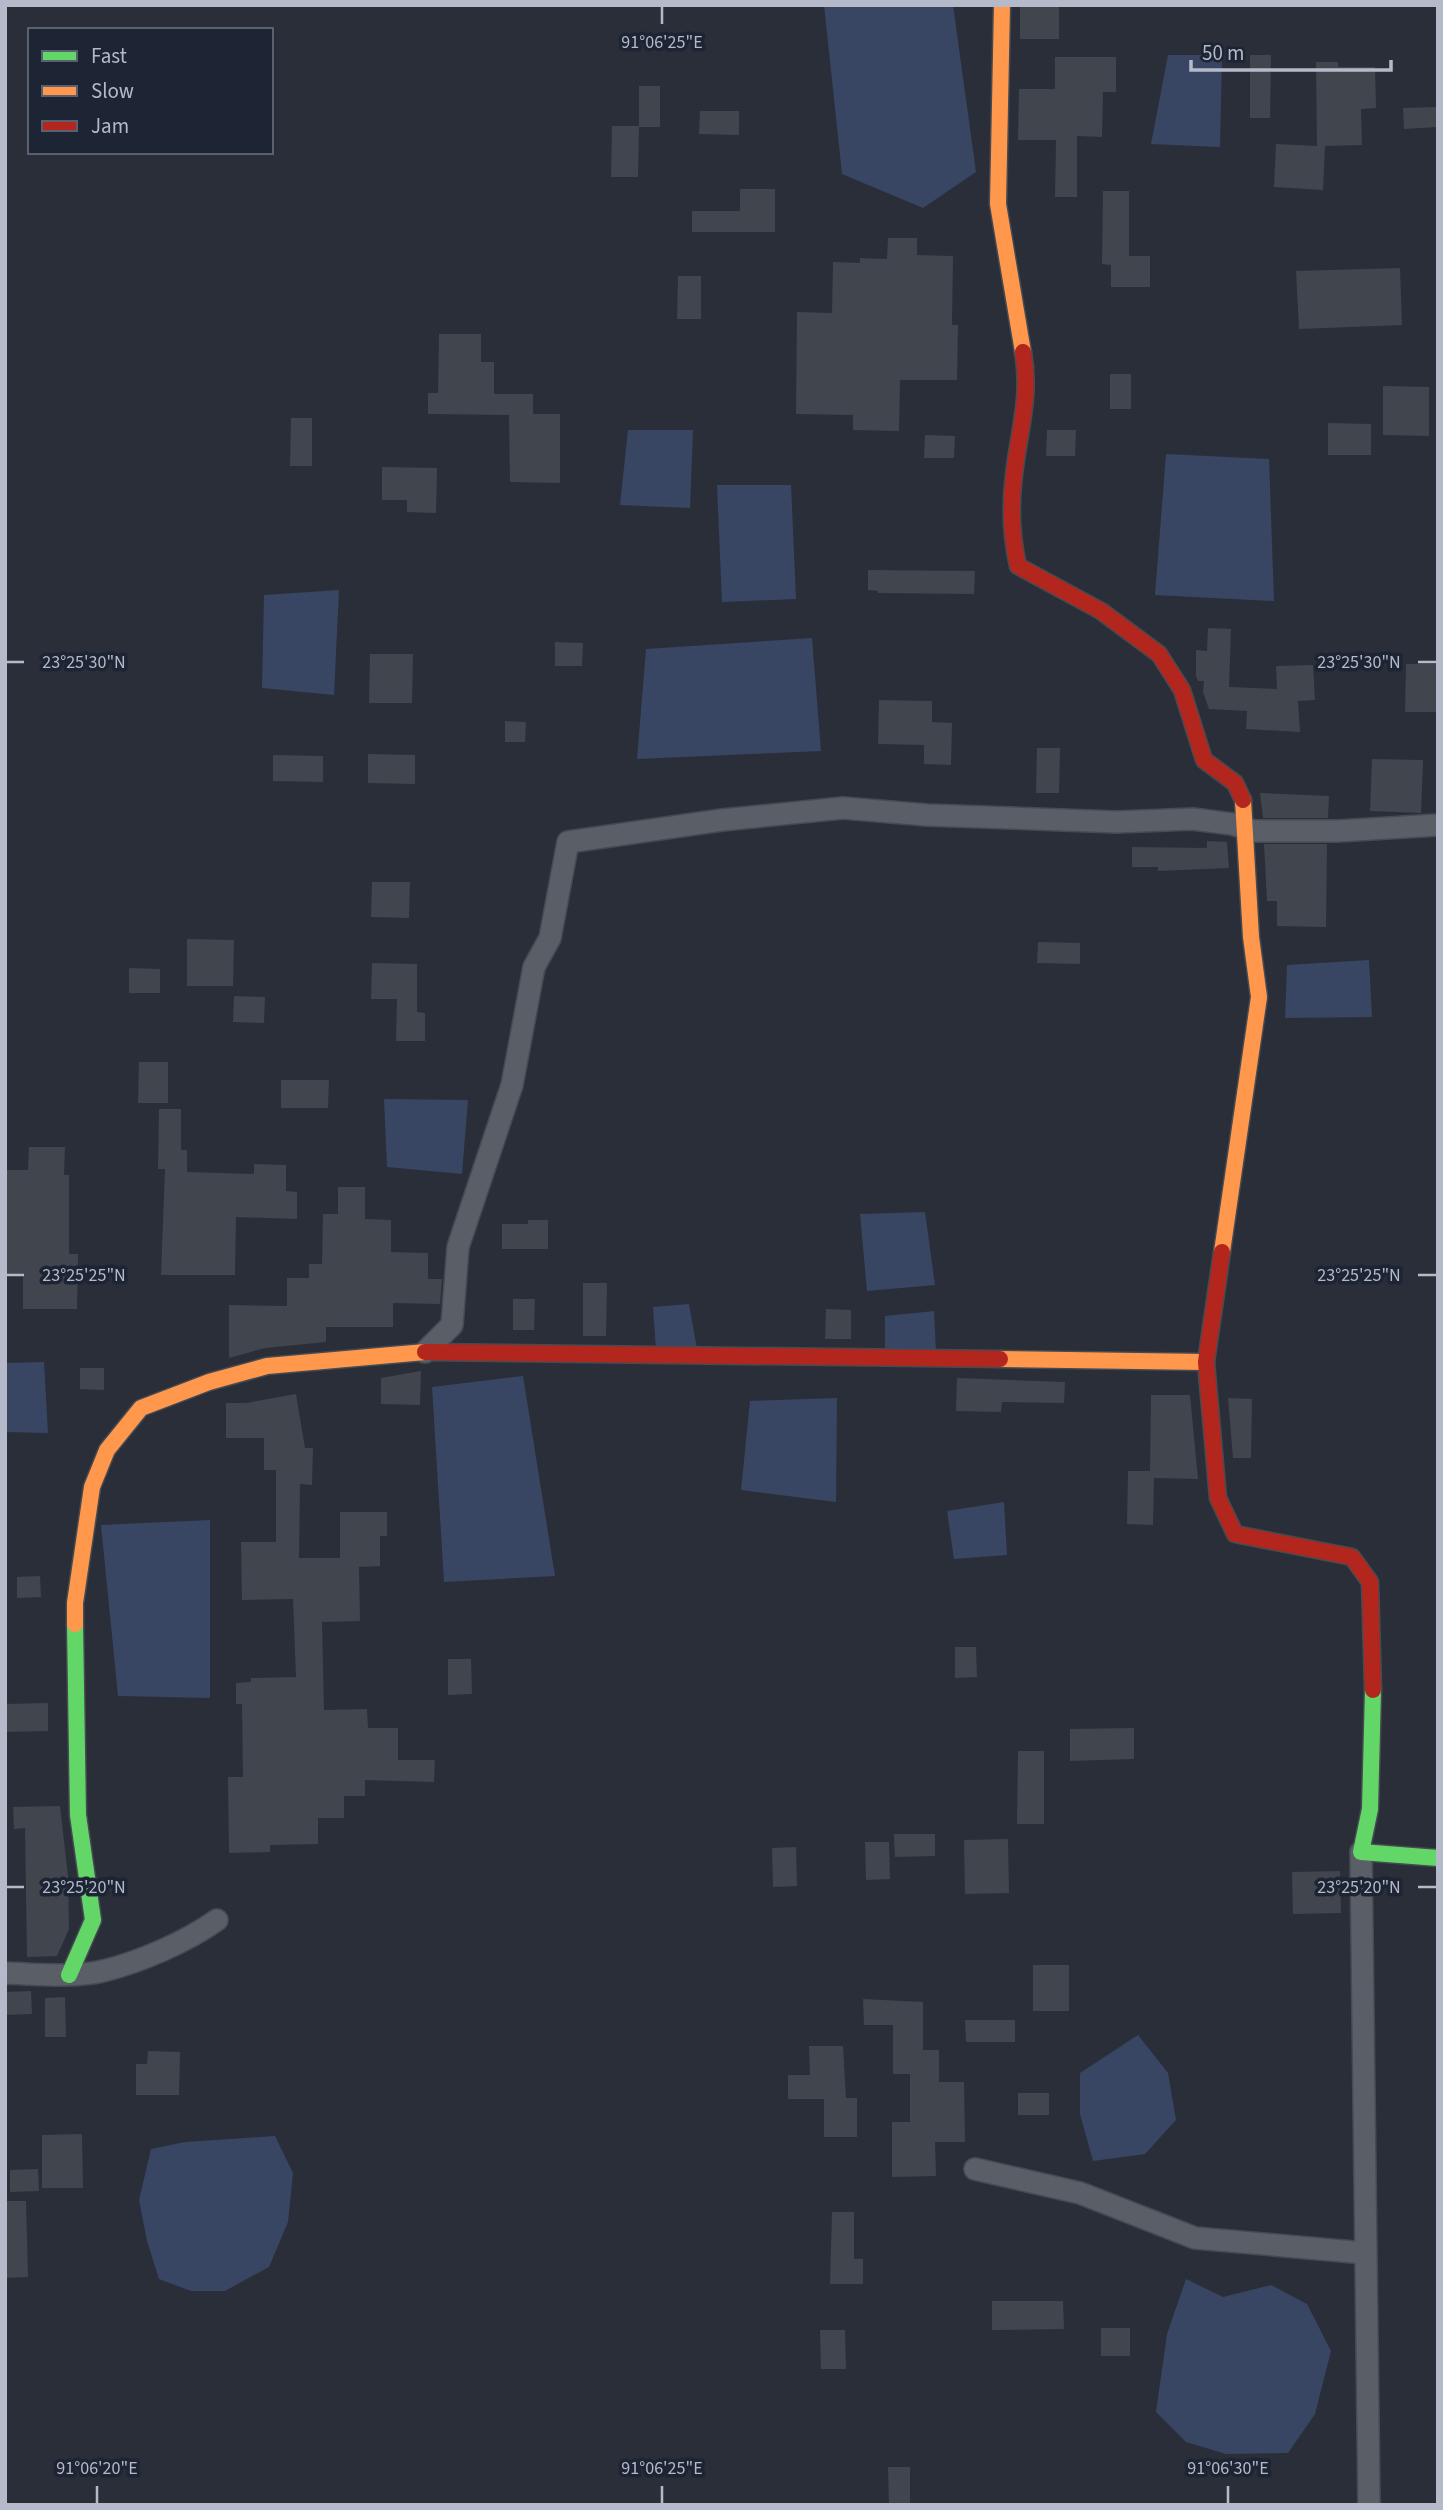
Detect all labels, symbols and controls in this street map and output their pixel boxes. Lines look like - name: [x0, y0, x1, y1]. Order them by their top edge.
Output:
- legend: [28, 28, 273, 154]
- scale bar: [1191, 28, 1390, 72]
- text: 91°06'25"E: [621, 30, 703, 55]
- text: 50 m: [1202, 38, 1244, 68]
- text: Fast: [91, 41, 127, 71]
- text: Slow: [91, 76, 134, 106]
- text: Jam: [91, 111, 129, 141]
- text: 23°25'30"N: [42, 650, 126, 675]
- text: 23°25'30"N: [1317, 650, 1401, 675]
- text: 23°25'25"N: [42, 1263, 126, 1288]
- text: 23°25'25"N: [1317, 1263, 1401, 1288]
- text: 23°25'20"N: [42, 1875, 126, 1900]
- text: 23°25'20"N: [1317, 1875, 1401, 1900]
- text: 91°06'20"E: [56, 2456, 138, 2481]
- text: 91°06'25"E: [621, 2456, 703, 2481]
- text: 91°06'30"E: [1187, 2456, 1269, 2481]

